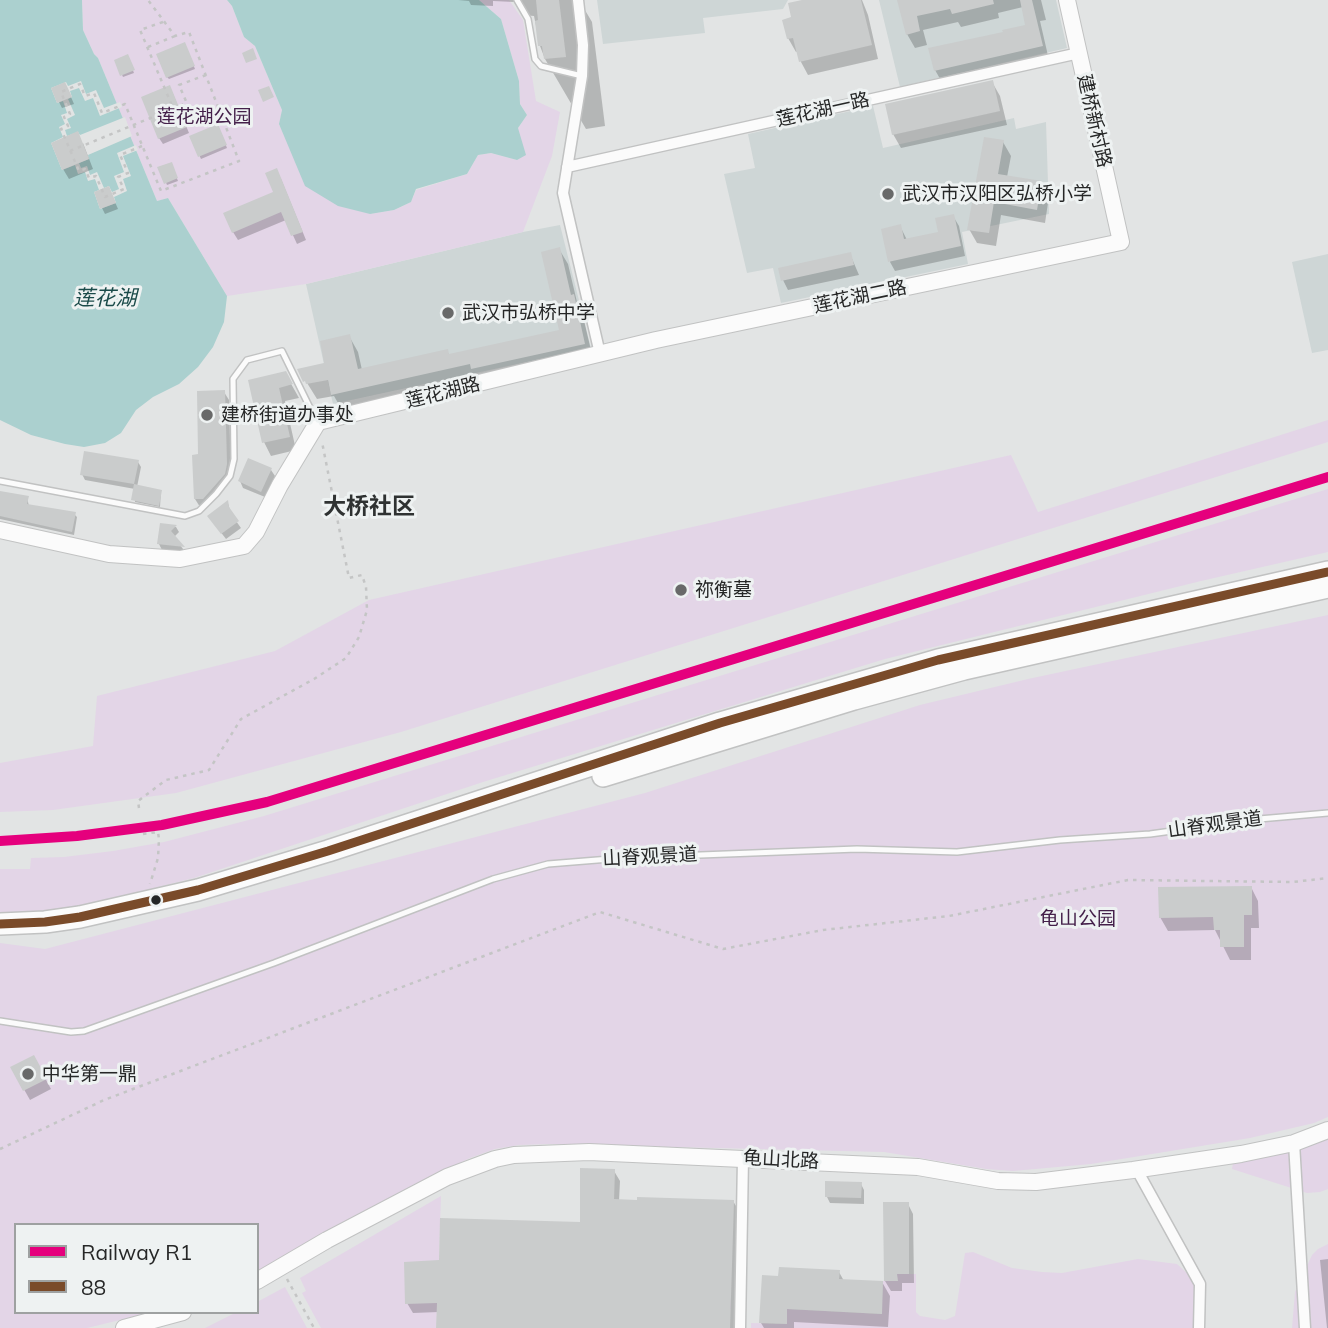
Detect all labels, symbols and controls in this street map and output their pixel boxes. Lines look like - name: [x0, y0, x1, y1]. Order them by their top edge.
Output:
- street label: 建桥新村路: [1072, 72, 1116, 170]
- street label: 莲花湖一路: [774, 88, 872, 132]
- park label: 莲花湖公园: [157, 106, 251, 128]
- place label: 武汉市汉阳区弘桥小学: [902, 183, 1092, 205]
- marker: 武汉市汉阳区弘桥小学: [880, 186, 896, 202]
- street label: 莲花湖二路: [811, 276, 909, 318]
- water label: 莲花湖: [74, 286, 136, 312]
- place label: 武汉市弘桥中学: [462, 302, 595, 324]
- marker: 武汉市弘桥中学: [440, 305, 456, 321]
- street label: 莲花湖路: [403, 373, 483, 413]
- place label: 建桥街道办事处: [221, 404, 354, 426]
- marker: 建桥街道办事处: [199, 407, 215, 423]
- district label: 大桥社区: [323, 493, 415, 521]
- place label: 祢衡墓: [695, 579, 752, 601]
- marker: 祢衡墓: [673, 582, 689, 598]
- street label: 山脊观景道: [1166, 807, 1264, 843]
- street label: 山脊观景道: [602, 843, 698, 871]
- unlabelled marker: [149, 893, 163, 907]
- park label: 龟山公园: [1040, 908, 1116, 930]
- place label: 中华第一鼎: [42, 1063, 137, 1085]
- marker: 中华第一鼎: [20, 1066, 36, 1082]
- street label: 龟山北路: [742, 1147, 820, 1173]
- legend: [14, 1223, 259, 1314]
- text: Railway R1: [81, 1239, 192, 1265]
- text: 88: [81, 1274, 106, 1300]

